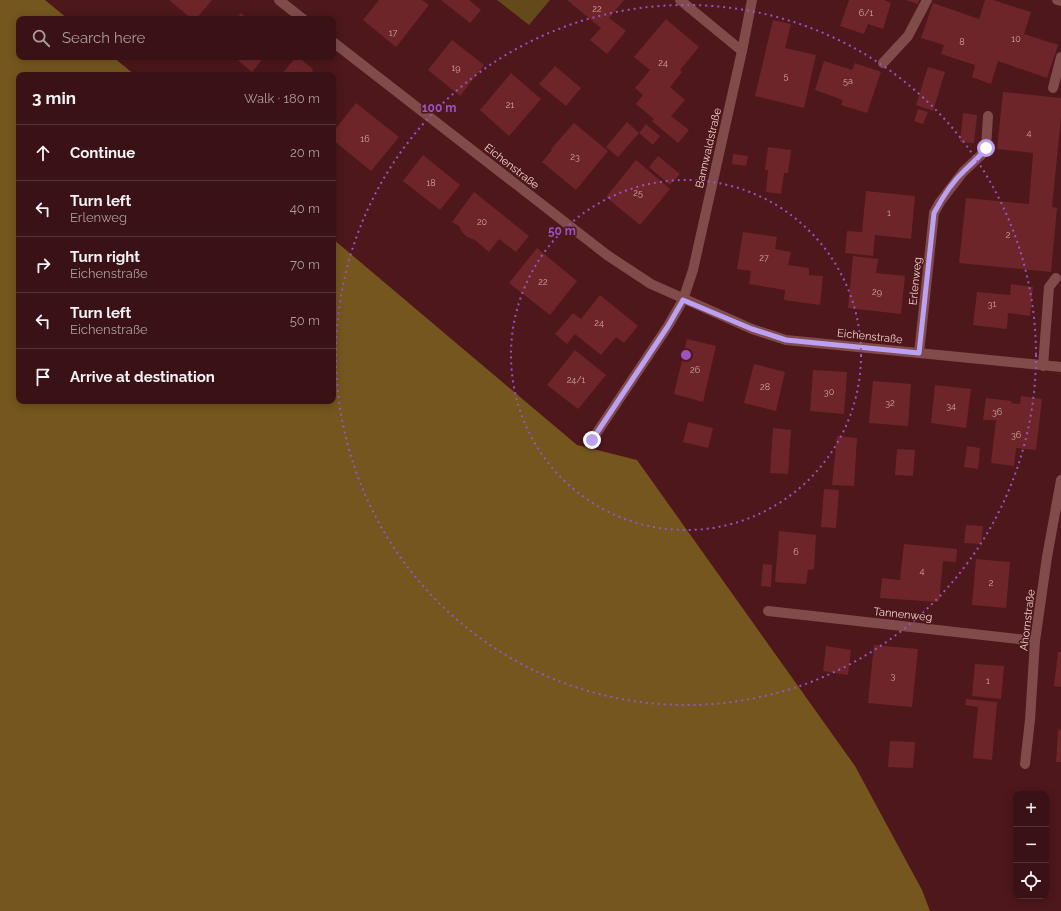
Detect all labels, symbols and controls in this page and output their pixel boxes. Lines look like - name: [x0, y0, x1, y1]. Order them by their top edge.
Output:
- house number: 22: [592, 4, 602, 14]
- house number: 6/1: [859, 8, 873, 18]
- search box: [16, 16, 336, 60]
- icon: search: [30, 27, 52, 49]
- house number: 17: [389, 28, 397, 38]
- text: Search here: [62, 29, 145, 47]
- house number: 10: [1011, 34, 1021, 44]
- house number: 8: [959, 37, 965, 47]
- house number: 24: [658, 58, 668, 68]
- house number: 19: [451, 63, 461, 73]
- house number: 5: [784, 71, 789, 81]
- house number: 5a: [843, 76, 853, 86]
- text: 3 min: [32, 88, 76, 108]
- text: Walk · 180 m: [244, 91, 320, 106]
- house number: 21: [506, 100, 514, 110]
- text: 100 m: [422, 101, 456, 115]
- street label: Bannwaldstraße: [693, 106, 724, 190]
- house number: 4: [1027, 128, 1032, 138]
- house number: 16: [360, 134, 370, 144]
- route start: [977, 139, 995, 157]
- street label: Eichenstraße: [482, 141, 542, 192]
- icon: ahead: [32, 142, 54, 164]
- text: Continue: [70, 144, 135, 162]
- text: 20 m: [290, 145, 320, 160]
- house number: 23: [570, 152, 580, 162]
- house number: 18: [426, 178, 436, 188]
- house number: 25: [633, 188, 643, 198]
- text: Turn left: [70, 192, 131, 210]
- icon: left: [32, 198, 54, 220]
- text: 40 m: [290, 201, 320, 216]
- house number: 1: [887, 208, 891, 218]
- text: Erlenweg: [70, 210, 127, 225]
- house number: 20: [477, 217, 488, 227]
- text: 50 m: [548, 224, 576, 238]
- house number: 2: [1006, 230, 1011, 240]
- text: Turn right: [70, 248, 140, 266]
- house number: 27: [759, 253, 769, 263]
- icon: right: [32, 254, 54, 276]
- street label: Erlenweg: [907, 256, 924, 306]
- text: 70 m: [290, 257, 320, 272]
- text: Eichenstraße: [70, 266, 148, 281]
- house number: 22: [538, 277, 548, 287]
- house number: 29: [872, 287, 882, 297]
- house number: 31: [988, 299, 996, 309]
- text: Turn left: [70, 304, 131, 322]
- icon: left: [32, 310, 54, 332]
- text: 50 m: [290, 313, 320, 328]
- house number: 24: [594, 318, 604, 328]
- text: Eichenstraße: [70, 322, 148, 337]
- street label: Eichenstraße: [837, 327, 904, 346]
- centre of rings: [679, 348, 693, 362]
- house number: 26: [690, 365, 701, 375]
- icon: arrive: [32, 366, 54, 388]
- text: Arrive at destination: [70, 368, 215, 386]
- house number: 24/1: [567, 375, 585, 385]
- house number: 28: [760, 382, 770, 392]
- house number: 30: [824, 387, 835, 397]
- house number: 32: [885, 398, 895, 408]
- house number: 34: [946, 401, 956, 411]
- house number: 36: [992, 407, 1003, 417]
- house number: 36: [1011, 430, 1022, 440]
- route end: [583, 431, 601, 449]
- house number: 6: [793, 547, 799, 557]
- house number: 4: [920, 566, 925, 576]
- house number: 2: [989, 578, 994, 588]
- street label: Ahornstraße: [1017, 588, 1038, 652]
- street label: Tannenweg: [873, 605, 933, 624]
- house number: 3: [891, 671, 896, 681]
- house number: 1: [986, 676, 990, 686]
- map controls: [1013, 791, 1049, 899]
- button: +: [1013, 791, 1049, 827]
- button: −: [1013, 827, 1049, 863]
- button: locate: [1013, 863, 1049, 899]

